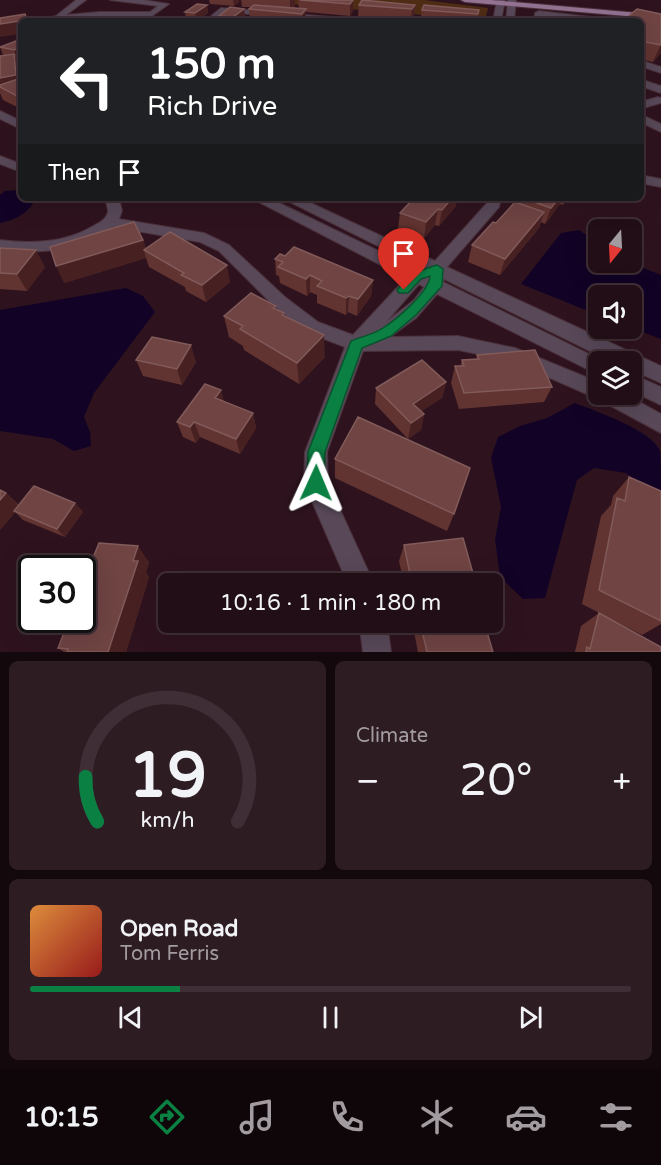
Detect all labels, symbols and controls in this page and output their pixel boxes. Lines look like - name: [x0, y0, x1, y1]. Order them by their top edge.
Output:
- text: 150 m: [147, 39, 276, 90]
- icon: left: [48, 42, 126, 120]
- text: Rich Drive: [147, 90, 277, 123]
- icon: arrive: [113, 156, 146, 189]
- text: Then: [48, 160, 101, 186]
- north arrow: [588, 219, 642, 273]
- map controls: [588, 219, 642, 405]
- pin: [378, 228, 429, 290]
- icon: arrive: [387, 237, 420, 270]
- button: sound: [588, 285, 642, 339]
- button: layers: [588, 351, 642, 405]
- position arrow: [284, 451, 348, 515]
- speed limit sign: 30: [18, 555, 96, 633]
- text: 10:16 · 1 min · 180 m: [220, 590, 441, 616]
- text: Climate: [356, 724, 428, 748]
- text: 19: [128, 739, 207, 814]
- text: 20°: [459, 754, 533, 808]
- text: −: [356, 762, 380, 801]
- text: +: [612, 762, 631, 801]
- text: km/h: [141, 808, 194, 834]
- text: Open Road: [120, 916, 238, 942]
- text: Tom Ferris: [120, 942, 219, 966]
- icon: previous: [114, 1001, 147, 1034]
- icon: pause: [314, 1001, 347, 1034]
- icon: next: [514, 1001, 547, 1034]
- icon: directions: [146, 1096, 188, 1138]
- icon: music: [236, 1096, 278, 1138]
- icon: phone: [326, 1096, 368, 1138]
- icon: climate: [416, 1096, 458, 1138]
- icon: car: [505, 1096, 547, 1138]
- icon: filters: [595, 1096, 637, 1138]
- text: 10:15: [24, 1101, 99, 1134]

